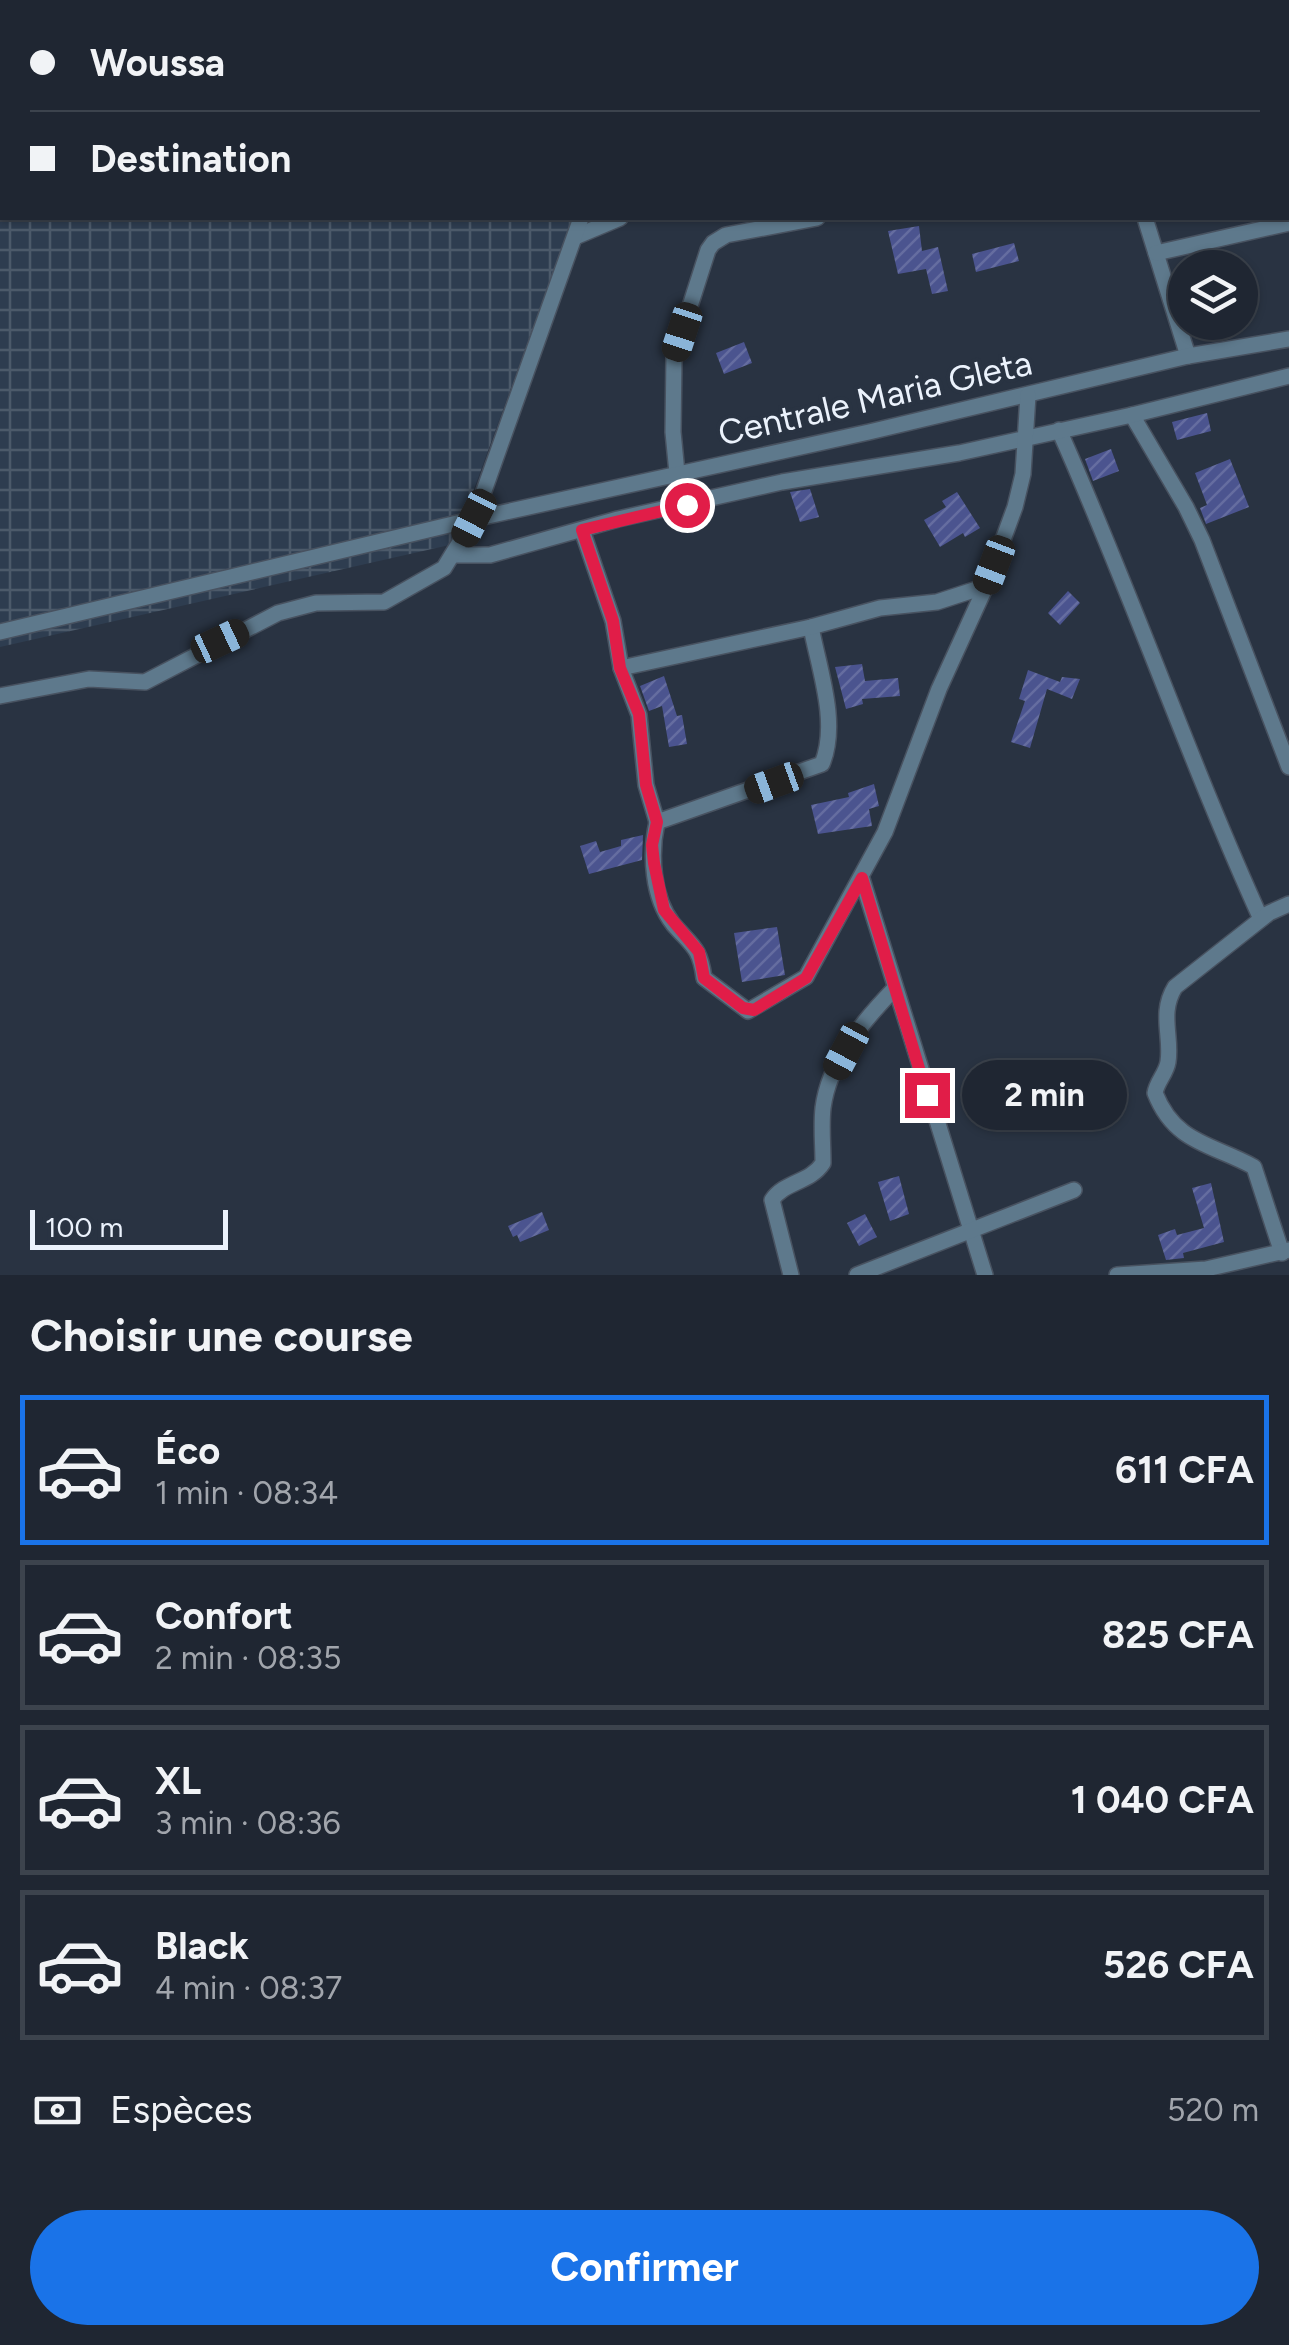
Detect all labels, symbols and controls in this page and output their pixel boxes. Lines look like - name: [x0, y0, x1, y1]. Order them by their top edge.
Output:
- text: Woussa: [90, 40, 225, 86]
- text: Destination: [90, 136, 291, 182]
- map controls: [1168, 250, 1258, 340]
- button: layers: [1168, 250, 1258, 340]
- car: [658, 299, 706, 365]
- street label: Centrale Maria Gleta: [714, 341, 1036, 455]
- route start: [665, 483, 710, 528]
- car: [447, 484, 501, 552]
- car: [969, 532, 1019, 598]
- car: [186, 615, 254, 667]
- car: [741, 759, 807, 807]
- car: [819, 1017, 873, 1085]
- callout: 2 min: [962, 1060, 1127, 1130]
- route end: [905, 1073, 950, 1118]
- text: 2 min: [1004, 1076, 1085, 1114]
- scale bar: [30, 1205, 228, 1250]
- text: 100 m: [45, 1210, 123, 1244]
- text: Choisir une course: [30, 1308, 413, 1362]
- icon: car: [35, 1425, 125, 1515]
- text: Éco: [155, 1428, 220, 1474]
- text: 611 CFA: [1115, 1447, 1254, 1493]
- text: 1 min · 08:34: [155, 1474, 338, 1512]
- icon: car: [35, 1590, 125, 1680]
- text: Confort: [155, 1593, 292, 1639]
- text: 825 CFA: [1102, 1612, 1254, 1658]
- text: 2 min · 08:35: [155, 1639, 341, 1677]
- icon: car: [35, 1755, 125, 1845]
- text: XL: [155, 1758, 201, 1804]
- text: 1 040 CFA: [1071, 1777, 1254, 1823]
- text: 3 min · 08:36: [155, 1804, 341, 1842]
- icon: car: [35, 1920, 125, 2010]
- text: Black: [155, 1923, 249, 1969]
- text: 526 CFA: [1103, 1942, 1254, 1988]
- text: 4 min · 08:37: [155, 1969, 342, 2007]
- icon: cash: [30, 2083, 85, 2138]
- text: Espèces: [110, 2087, 252, 2133]
- text: 520 m: [1167, 2091, 1259, 2129]
- button: Confirmer: [30, 2210, 1259, 2325]

